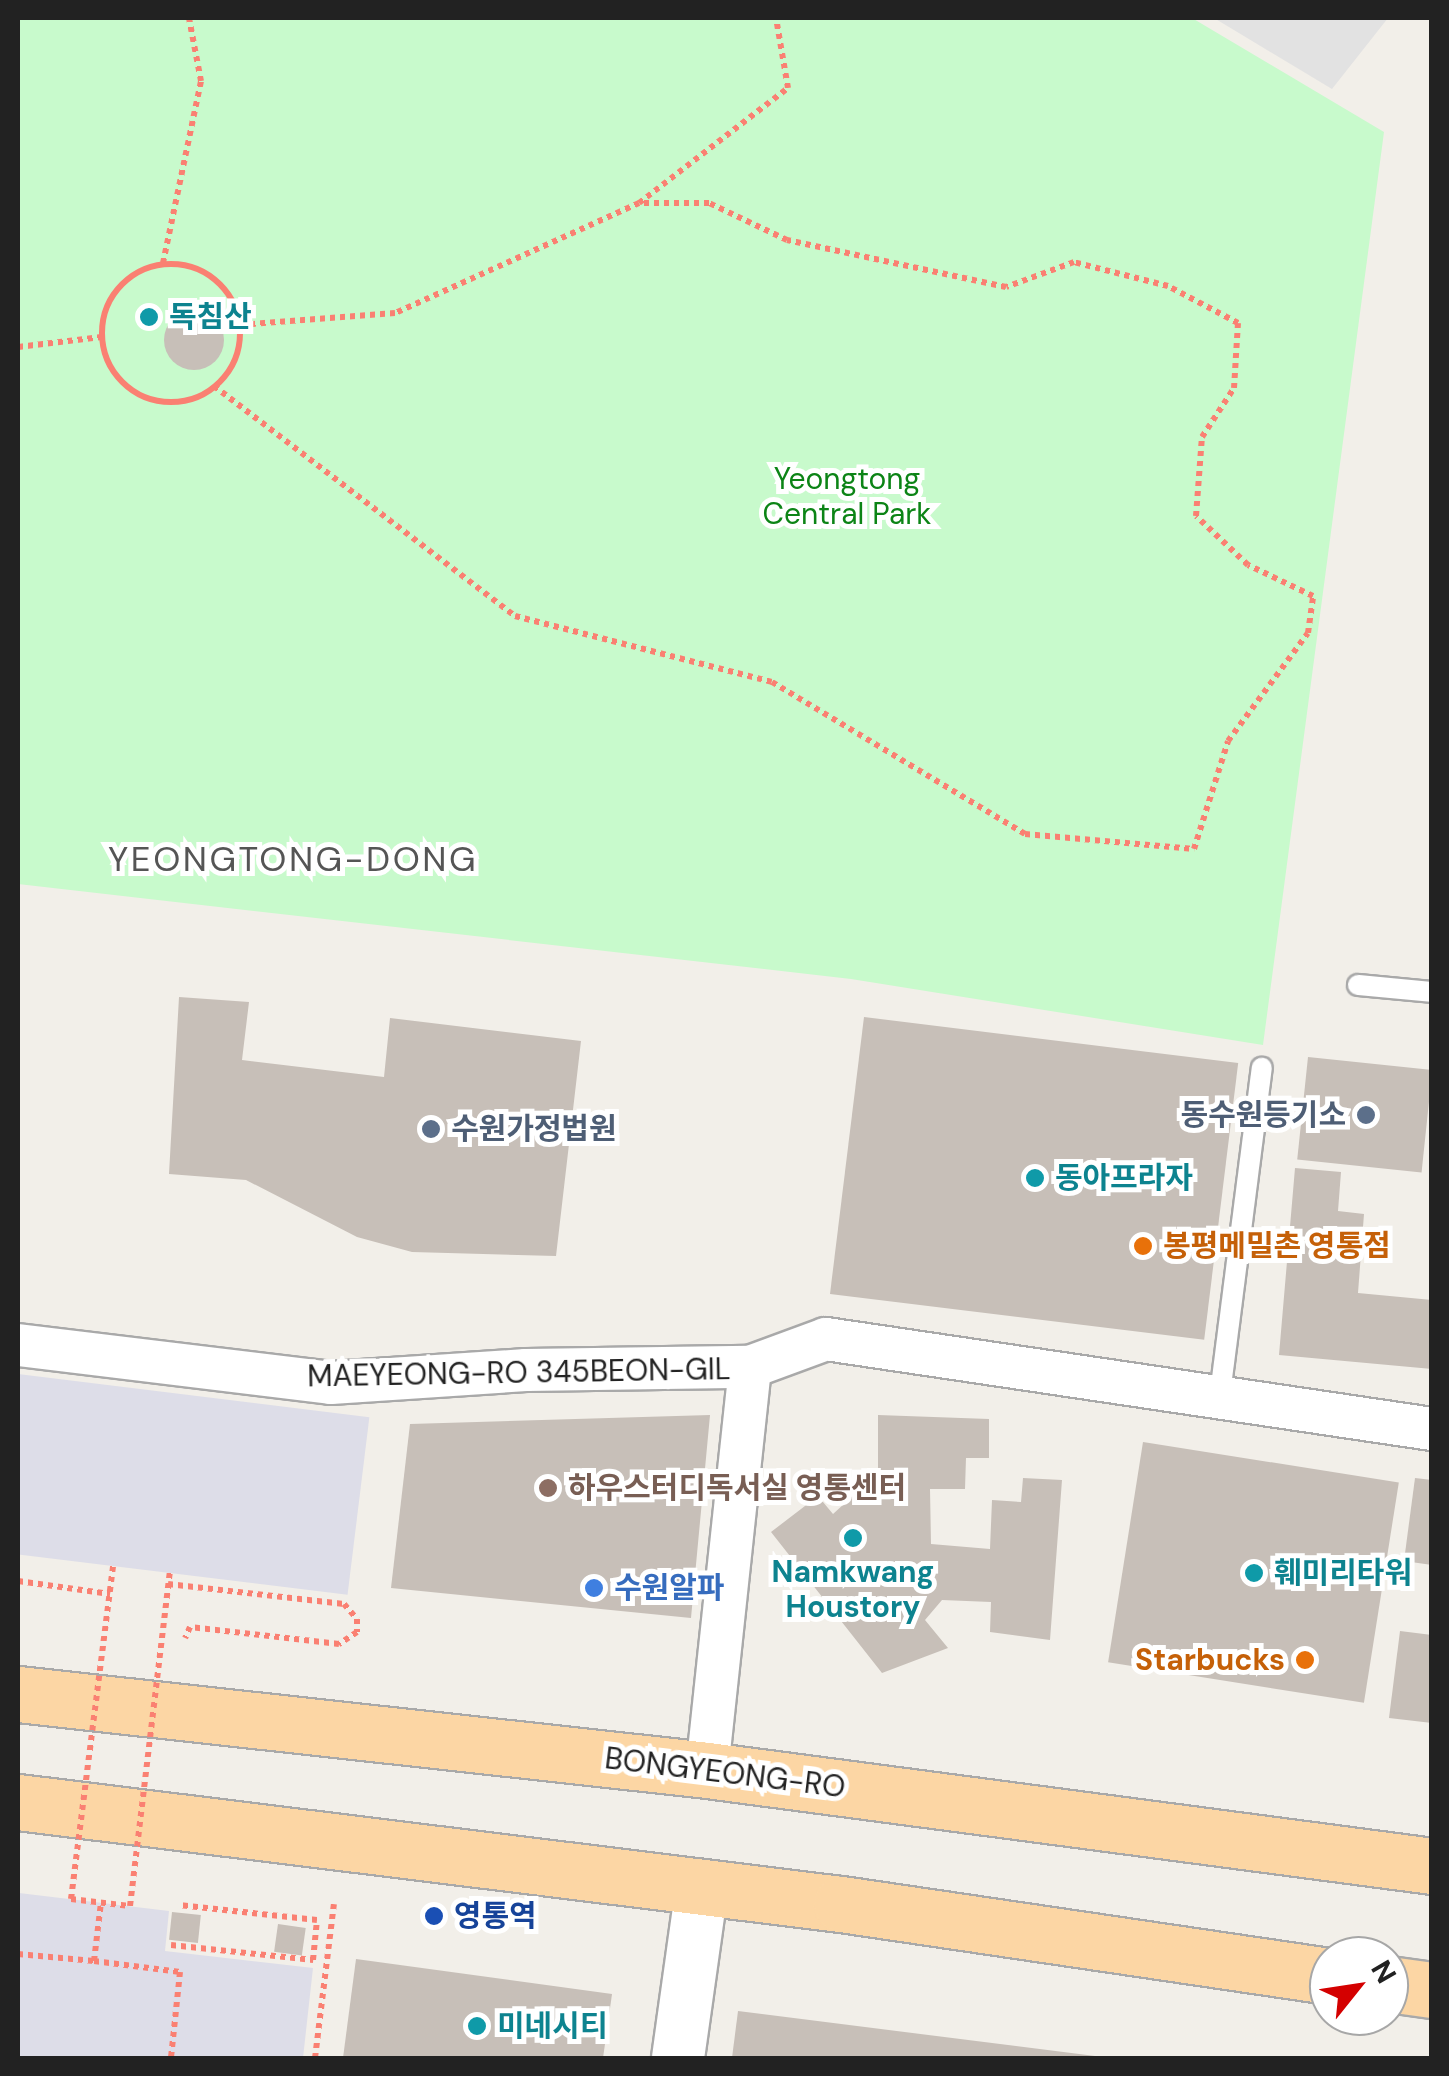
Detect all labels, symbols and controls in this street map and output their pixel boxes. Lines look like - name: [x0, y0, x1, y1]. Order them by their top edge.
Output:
- place label: 독침산: [169, 299, 252, 335]
- marker: 독침산: [138, 306, 160, 328]
- park label: Yeongtong Central Park: [763, 461, 931, 532]
- district label: YEONGTONG-DONG: [108, 838, 478, 880]
- place label: 동수원등기소: [1180, 1097, 1346, 1133]
- marker: 동수원등기소: [1355, 1104, 1377, 1126]
- place label: 수원가정법원: [451, 1111, 617, 1147]
- marker: 수원가정법원: [420, 1118, 442, 1140]
- place label: 동아프라자: [1055, 1160, 1193, 1196]
- marker: 동아프라자: [1024, 1167, 1046, 1189]
- place label: 봉평메밀촌 영통점: [1163, 1228, 1391, 1264]
- marker: 봉평메밀촌 영통점: [1132, 1235, 1154, 1257]
- street label: MAEYEONG-RO 345BEON-GIL: [307, 1351, 731, 1395]
- place label: 하우스터디독서실 영통센터: [568, 1470, 906, 1506]
- marker: 하우스터디독서실 영통센터: [537, 1477, 559, 1499]
- marker: Namkwang Houstory: [842, 1527, 864, 1549]
- place label: Namkwang Houstory: [772, 1554, 934, 1624]
- place label: 훼미리타워: [1274, 1555, 1412, 1591]
- marker: 훼미리타워: [1243, 1562, 1265, 1584]
- place label: 수원알파: [614, 1570, 724, 1606]
- marker: 수원알파: [583, 1577, 605, 1599]
- place label: Starbucks: [1135, 1642, 1285, 1678]
- marker: Starbucks: [1294, 1649, 1316, 1671]
- street label: BONGYEONG-RO: [603, 1740, 847, 1806]
- place label: 영통역: [454, 1898, 537, 1934]
- marker: 영통역: [423, 1905, 445, 1927]
- north arrow: [1309, 1936, 1409, 2036]
- text: N: [1363, 1954, 1405, 1990]
- place label: 미네시티: [497, 2008, 607, 2044]
- marker: 미네시티: [466, 2015, 488, 2037]

